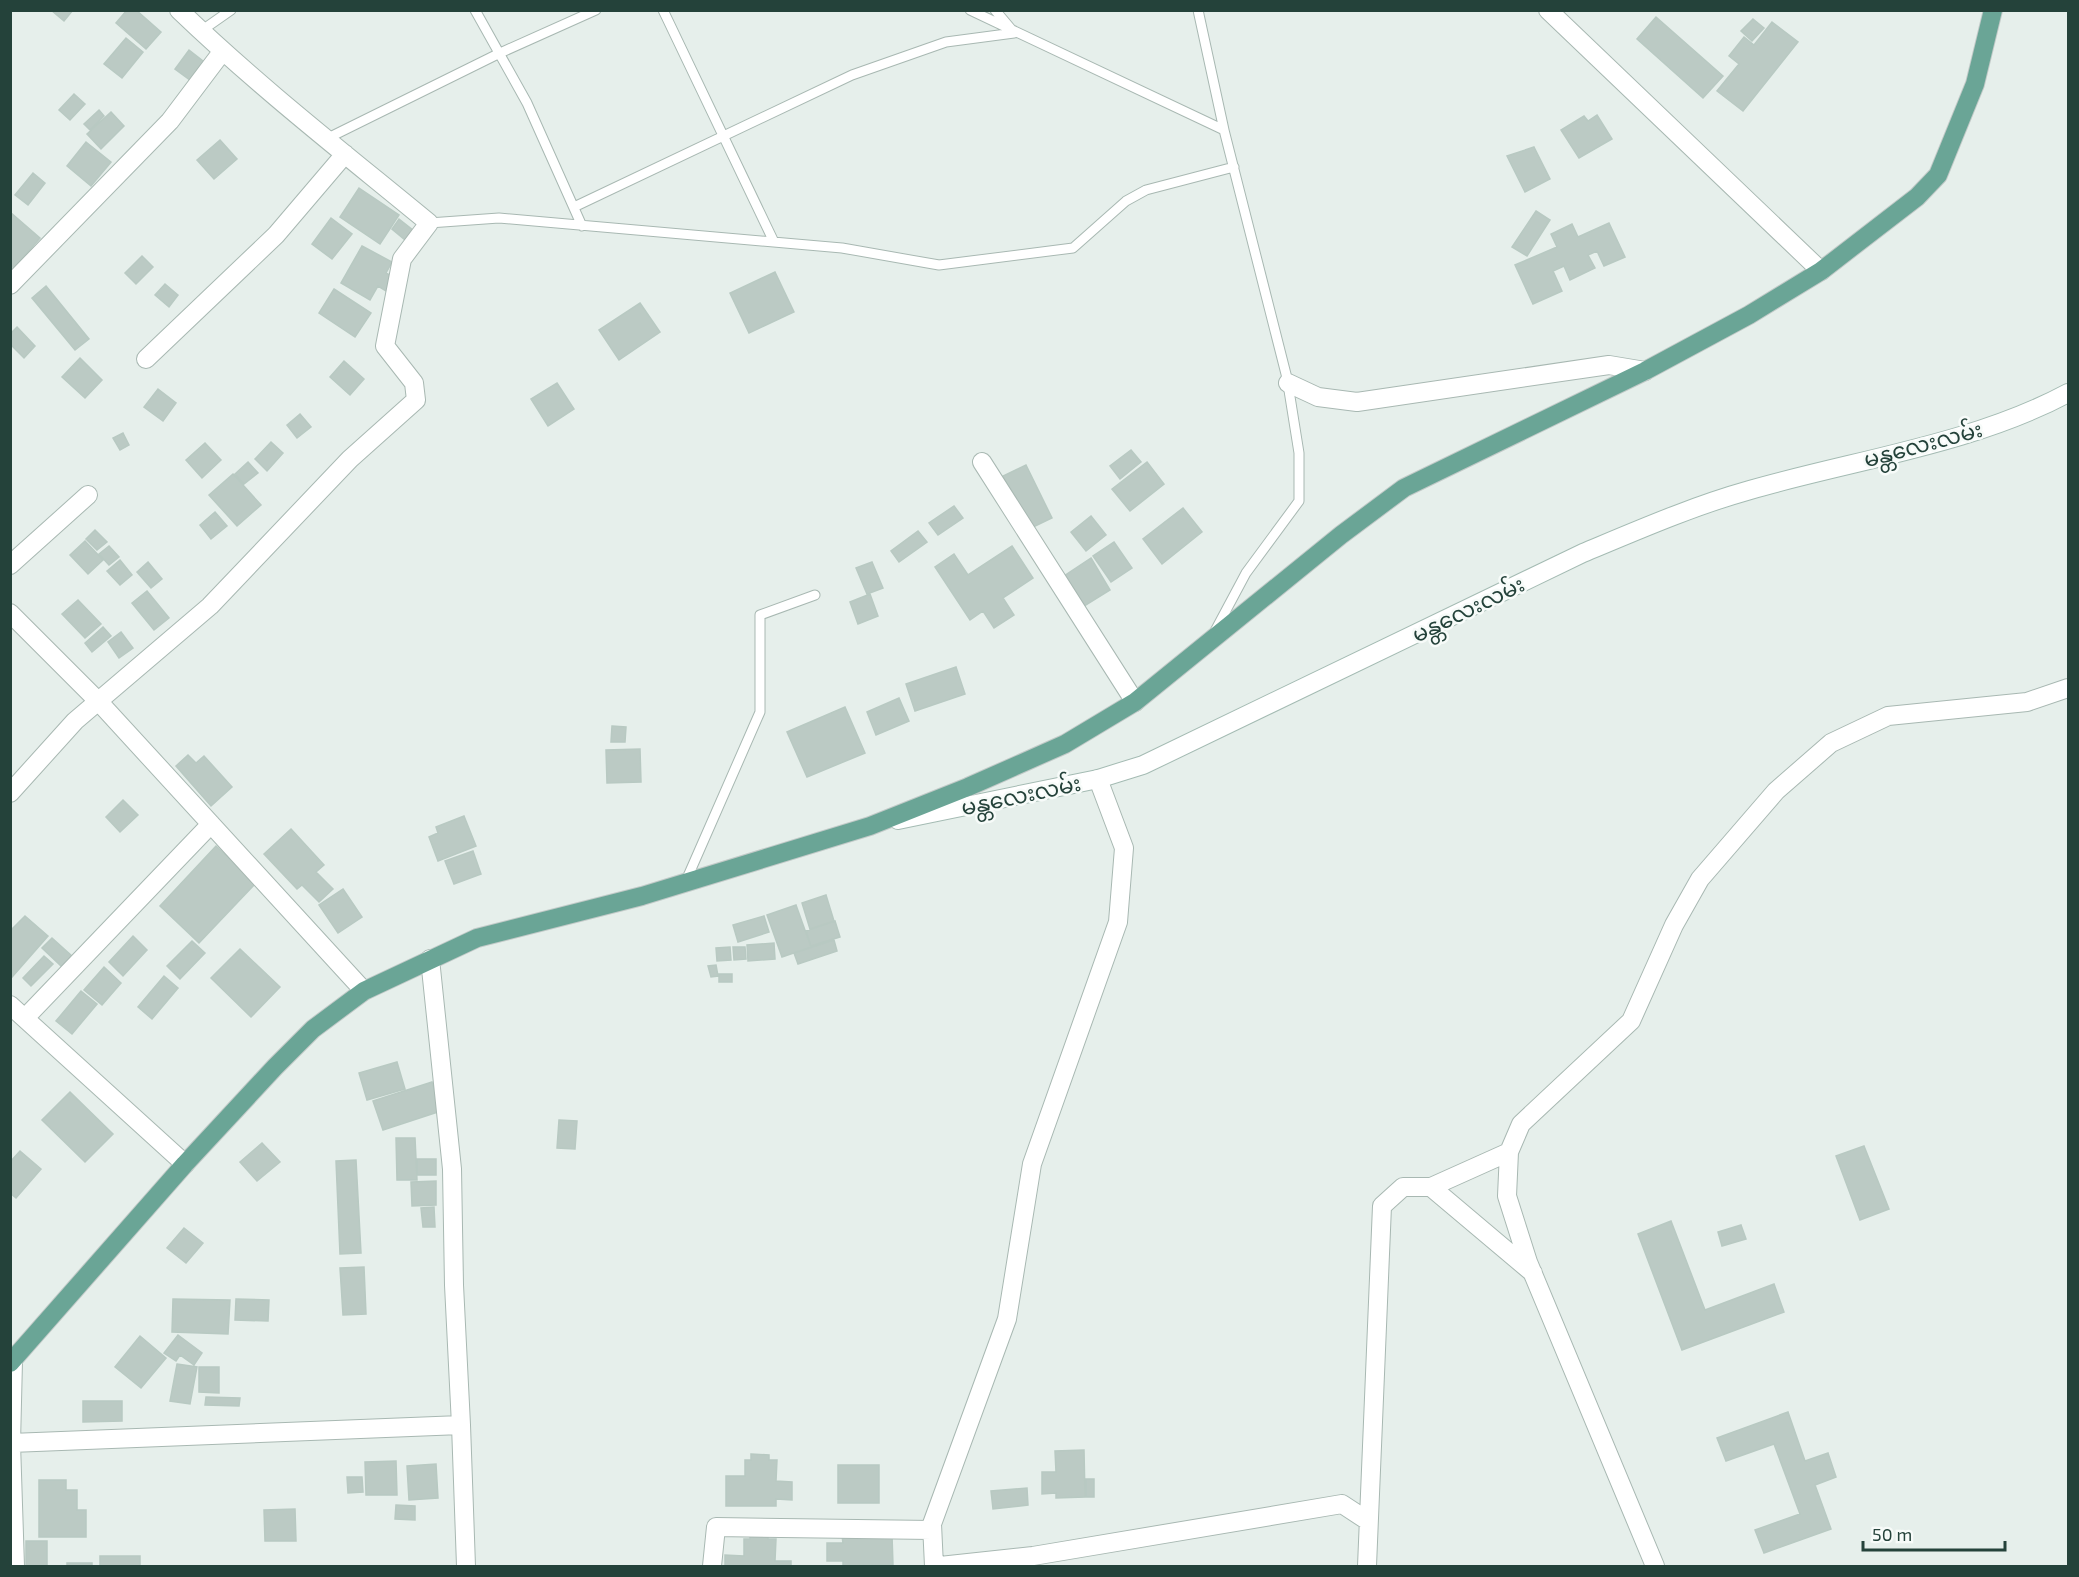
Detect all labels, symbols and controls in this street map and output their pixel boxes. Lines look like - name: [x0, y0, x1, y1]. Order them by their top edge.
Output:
- street label: မန္တလေးလမ်း: [1860, 414, 1987, 477]
- street label: မန္တလေးလမ်း: [1407, 569, 1531, 652]
- street label: မန္တလေးလမ်း: [958, 768, 1084, 825]
- scale bar: [1863, 1514, 2006, 1552]
- text: 50 m: [1872, 1523, 1912, 1545]

